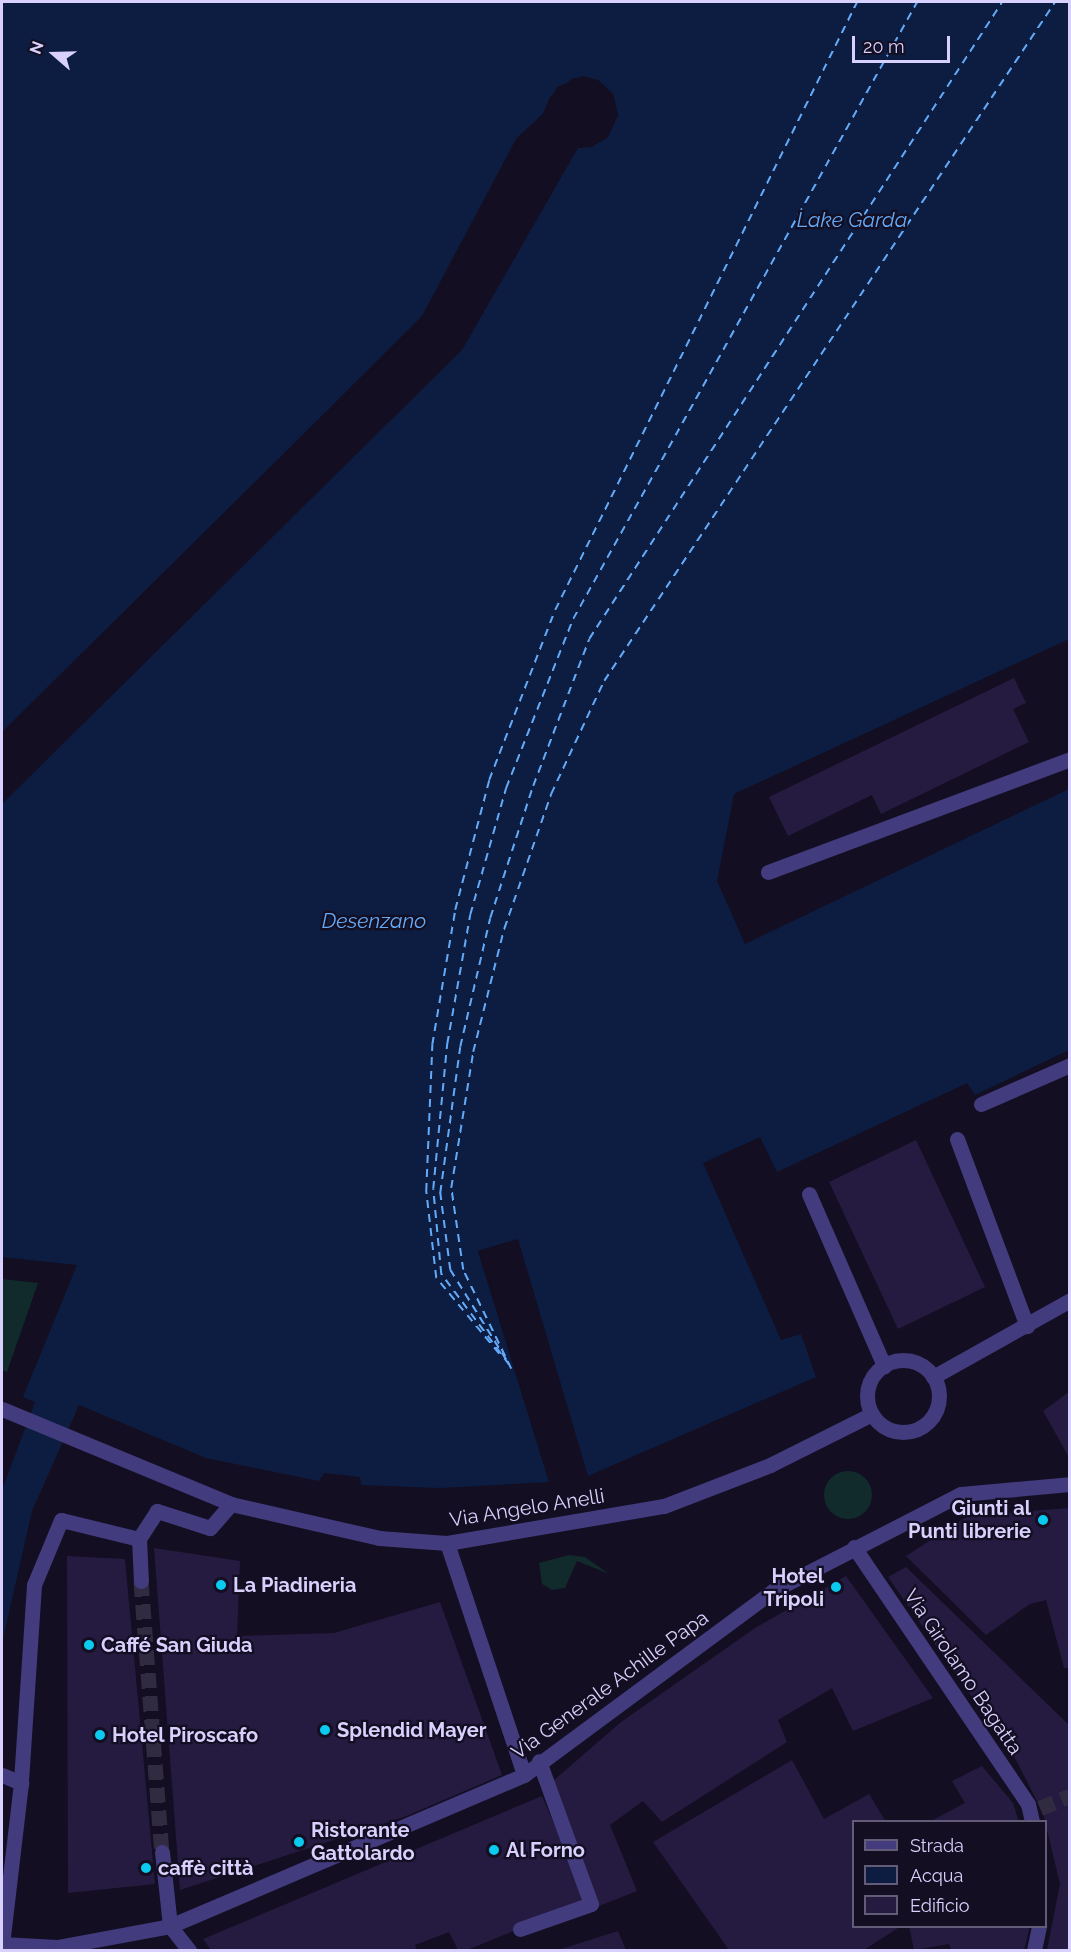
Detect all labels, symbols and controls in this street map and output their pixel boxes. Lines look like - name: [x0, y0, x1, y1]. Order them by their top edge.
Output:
- north arrow: [24, 24, 84, 84]
- scale bar: [855, 24, 952, 62]
- text: 20 m: [863, 36, 905, 57]
- text: N: [26, 39, 48, 57]
- water label: Lake Garda: [797, 207, 907, 233]
- water label: Desenzano: [322, 908, 426, 934]
- street label: Via Angelo Anelli: [447, 1484, 607, 1532]
- place label: Giunti al Punti librerie: [908, 1496, 1031, 1543]
- marker: Giunti al Punti librerie: [1036, 1513, 1050, 1527]
- place label: Hotel Tripoli: [764, 1564, 824, 1611]
- place label: La Piadineria: [233, 1573, 356, 1597]
- marker: La Piadineria: [214, 1578, 228, 1592]
- marker: Hotel Tripoli: [829, 1580, 843, 1594]
- street label: Via Girolamo Bagatta: [899, 1585, 1027, 1759]
- street label: Via Generale Achille Papa: [507, 1605, 713, 1765]
- place label: Caffé San Giuda: [101, 1633, 253, 1657]
- marker: Caffé San Giuda: [82, 1638, 96, 1652]
- place label: Splendid Mayer: [337, 1718, 487, 1742]
- place label: Hotel Piroscafo: [112, 1723, 259, 1747]
- marker: Splendid Mayer: [318, 1723, 332, 1737]
- marker: Hotel Piroscafo: [93, 1728, 107, 1742]
- place label: Ristorante Gattolardo: [311, 1818, 415, 1865]
- legend: [852, 1820, 1047, 1928]
- marker: Ristorante Gattolardo: [292, 1835, 306, 1849]
- text: Strada: [910, 1835, 964, 1856]
- place label: Al Forno: [506, 1838, 585, 1862]
- marker: Al Forno: [487, 1843, 501, 1857]
- place label: caffè città: [158, 1856, 253, 1880]
- marker: caffè città: [139, 1861, 153, 1875]
- text: Acqua: [910, 1865, 963, 1886]
- text: Edificio: [910, 1895, 969, 1916]

